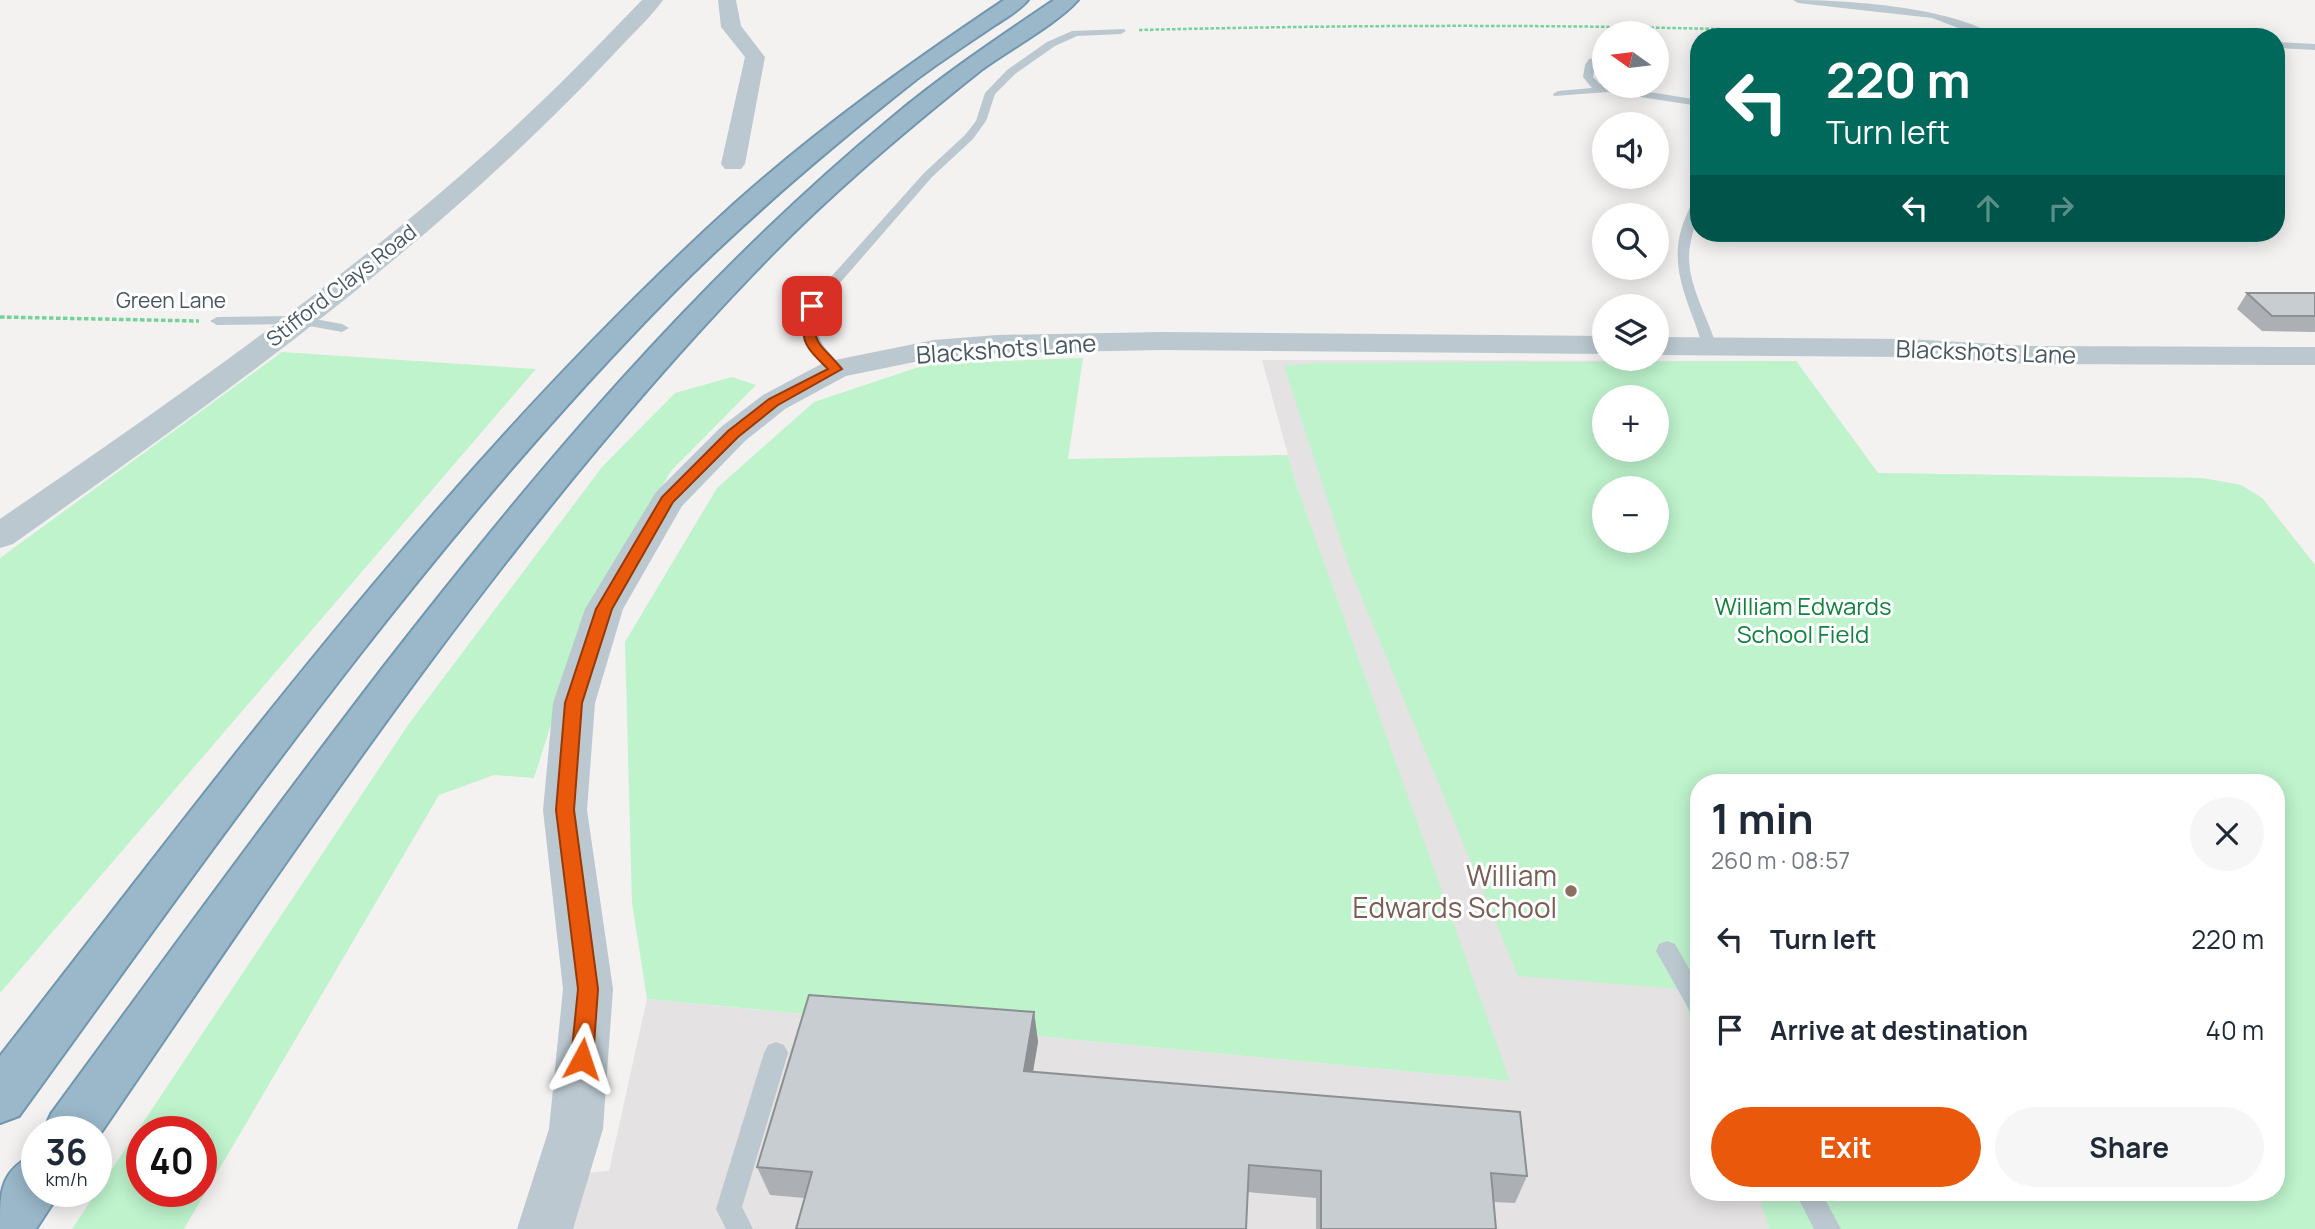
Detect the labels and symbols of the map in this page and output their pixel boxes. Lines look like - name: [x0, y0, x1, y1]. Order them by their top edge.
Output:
- north arrow: [1592, 21, 1670, 98]
- street label: Stifford Clays Road: [260, 218, 422, 352]
- pin: [782, 276, 842, 336]
- street label: Green Lane: [116, 286, 226, 314]
- street label: Blackshots Lane: [915, 325, 1097, 371]
- street label: Blackshots Lane: [1895, 331, 2077, 371]
- park label: William Edwards School Field: [1714, 589, 1892, 650]
- place label: William Edwards School: [1352, 856, 1557, 926]
- marker: William Edwards School: [1563, 883, 1579, 899]
- position arrow: [545, 1022, 619, 1096]
- speed limit sign: 40: [126, 1116, 217, 1207]

